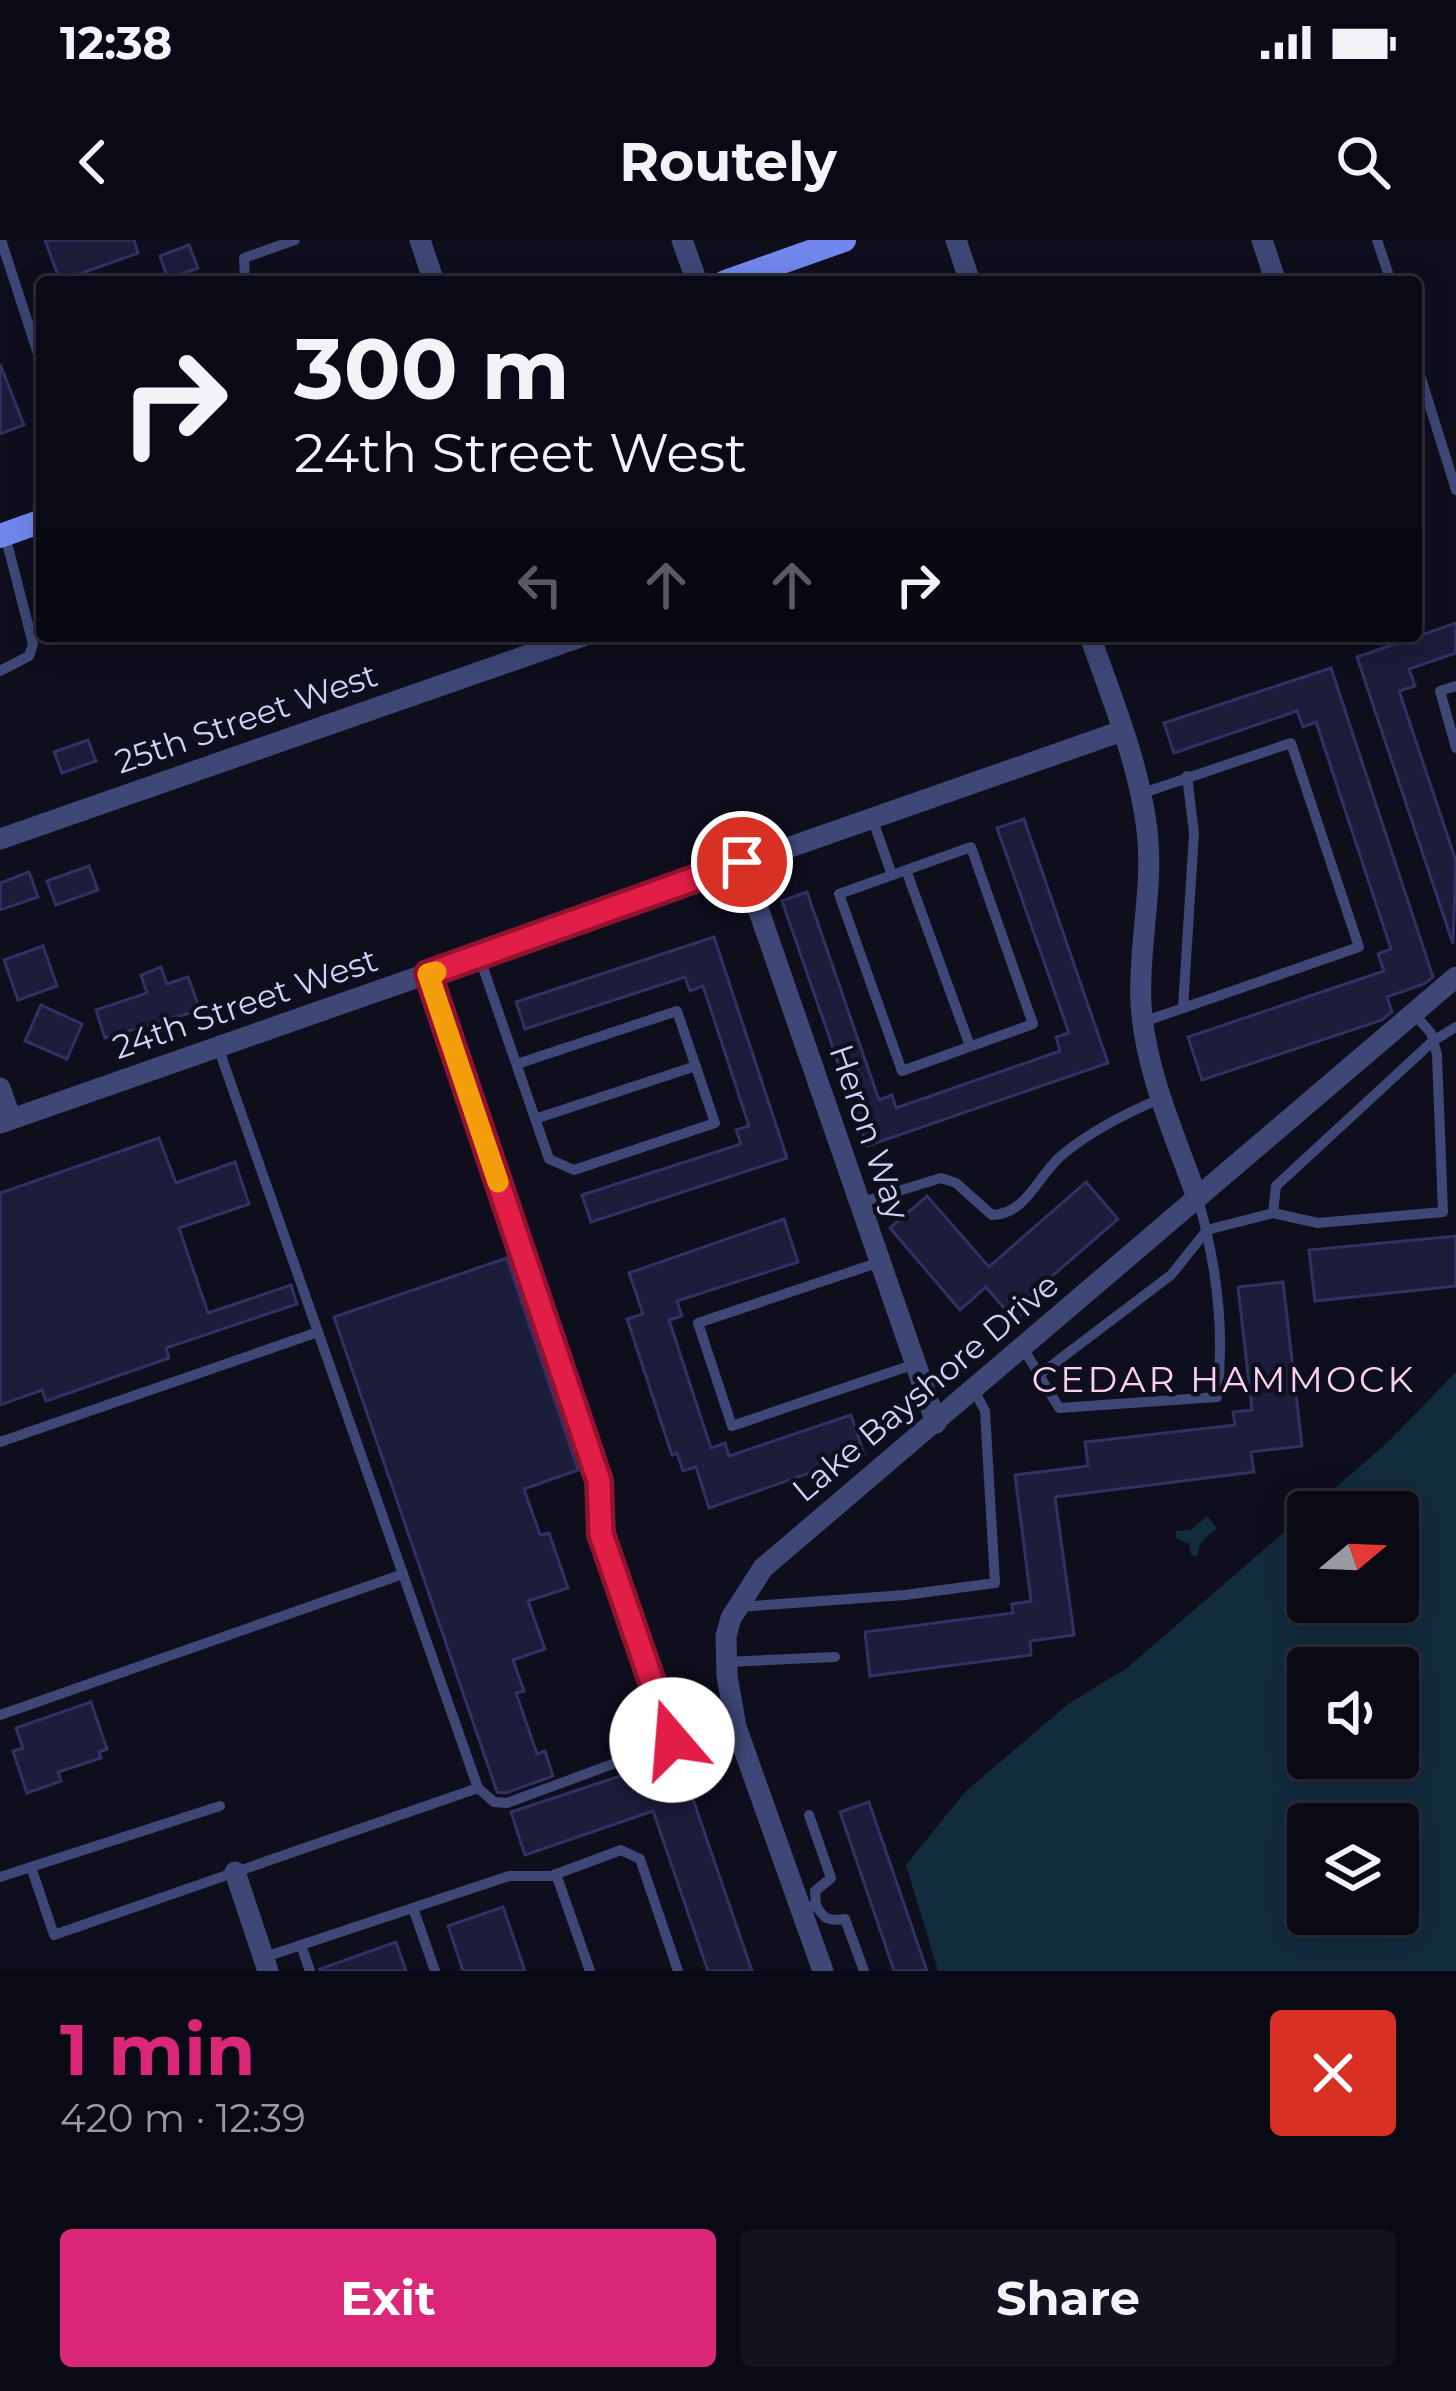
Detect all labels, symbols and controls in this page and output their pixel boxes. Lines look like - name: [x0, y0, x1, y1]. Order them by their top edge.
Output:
- text: 12:38: [60, 15, 172, 70]
- icon: back: [60, 129, 126, 195]
- text: Routely: [619, 129, 837, 195]
- icon: search: [1330, 129, 1396, 195]
- text: 300 m: [294, 318, 570, 420]
- icon: right: [96, 324, 252, 480]
- text: 24th Street West: [294, 420, 747, 486]
- icon: left: [507, 552, 573, 618]
- icon: ahead: [633, 552, 699, 618]
- icon: ahead: [759, 552, 825, 618]
- icon: right: [885, 552, 951, 618]
- street label: 25th Street West: [110, 654, 382, 782]
- pin: [691, 811, 793, 913]
- icon: arrive: [709, 829, 775, 895]
- street label: 24th Street West: [108, 939, 382, 1067]
- street label: Heron Way: [821, 1039, 919, 1225]
- street label: Lake Bayshore Drive: [784, 1264, 1066, 1510]
- district label: CEDAR HAMMOCK: [1032, 1357, 1416, 1401]
- north arrow: [1287, 1491, 1419, 1623]
- map controls: [1287, 1491, 1419, 1935]
- button: sound: [1287, 1647, 1419, 1779]
- position arrow: [609, 1677, 735, 1803]
- button: layers: [1287, 1803, 1419, 1935]
- text: 1 min: [60, 2005, 256, 2093]
- button: close: [1270, 2010, 1396, 2136]
- text: 420 m · 12:39: [60, 2094, 306, 2142]
- button: Exit: [60, 2229, 716, 2367]
- button: Share: [740, 2229, 1396, 2367]

